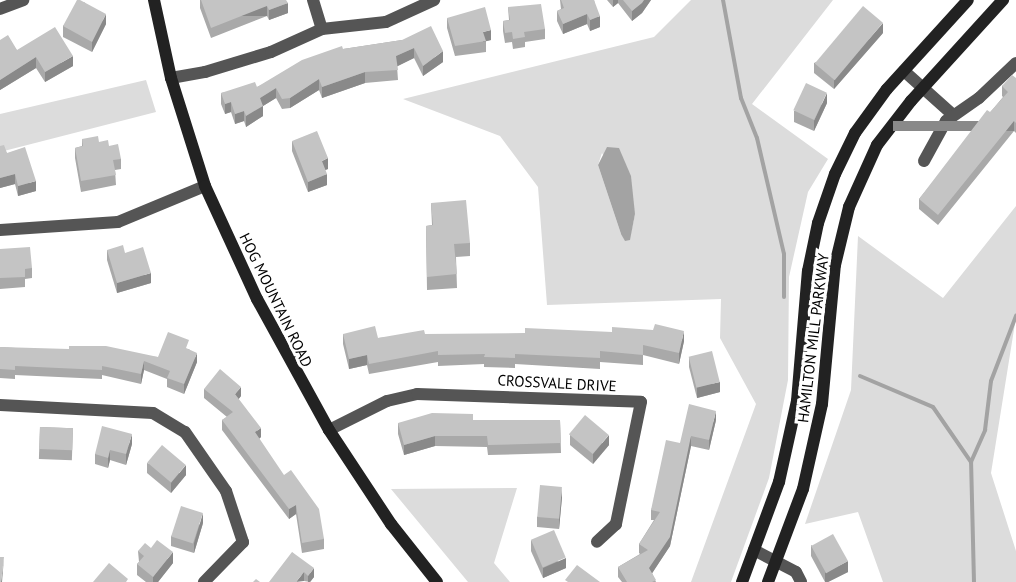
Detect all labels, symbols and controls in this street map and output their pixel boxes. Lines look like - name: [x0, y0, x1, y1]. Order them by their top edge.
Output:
- street label: HOG MOUNTAIN ROAD: [236, 230, 316, 370]
- street label: HAMILTON MILL PARKWAY: [794, 252, 832, 424]
- street label: CROSSVALE DRIVE: [497, 371, 617, 395]

